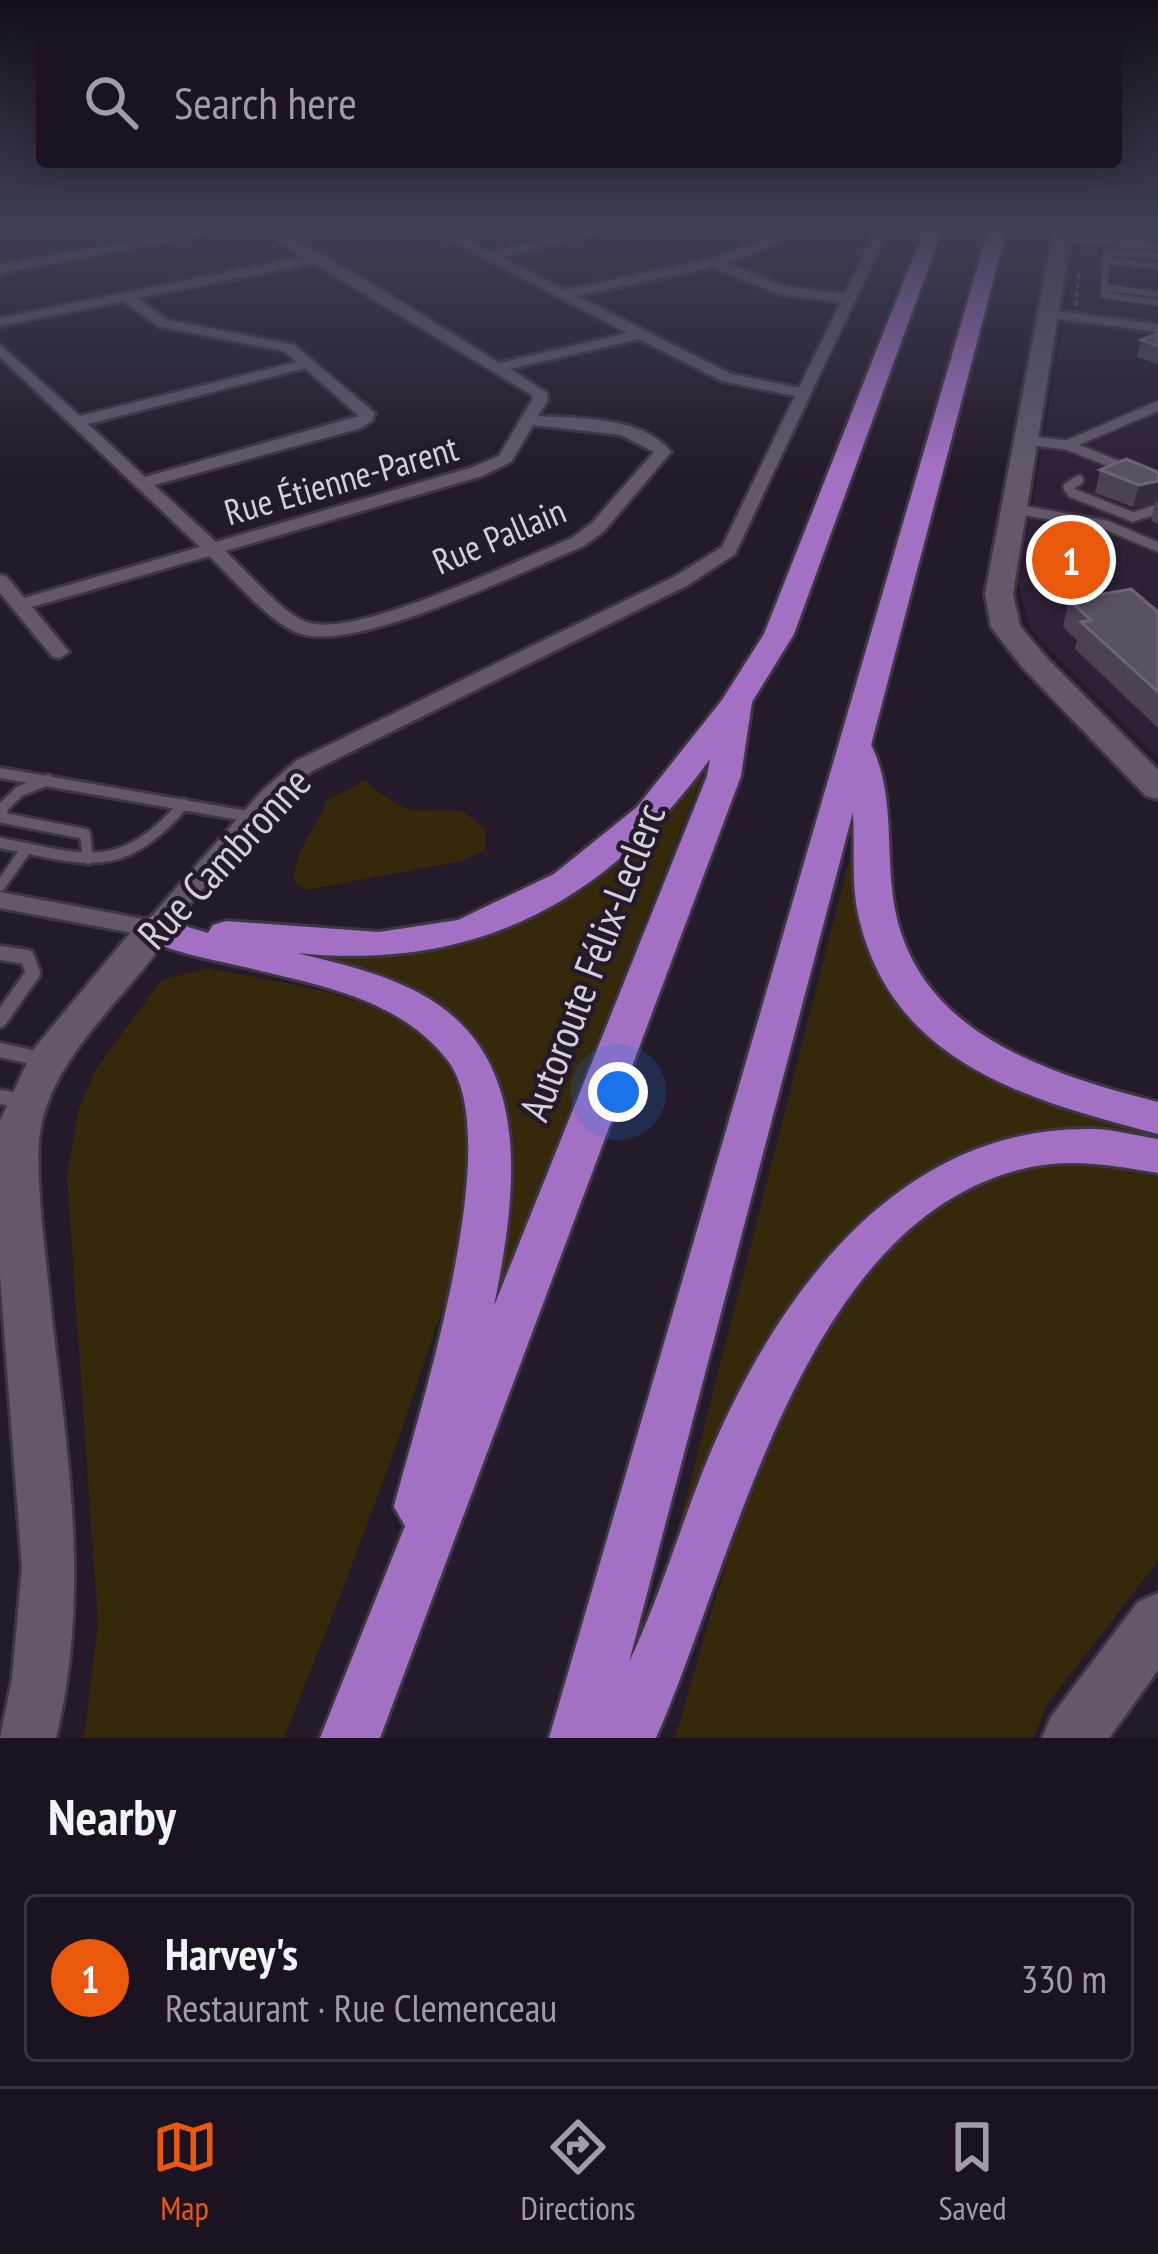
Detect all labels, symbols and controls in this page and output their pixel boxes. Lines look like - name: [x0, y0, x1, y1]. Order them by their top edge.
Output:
- search box: [36, 36, 1122, 168]
- icon: search: [78, 69, 144, 135]
- text: Search here: [174, 73, 357, 131]
- street label: Rue Étienne-Parent: [219, 424, 463, 535]
- street label: Rue Pallain: [425, 487, 572, 584]
- pin: 1: [1032, 515, 1110, 605]
- street label: Rue Cambronne: [125, 755, 322, 960]
- street label: Autoroute Félix-Leclerc: [506, 795, 677, 1128]
- your location: [588, 1062, 648, 1122]
- text: Nearby: [48, 1783, 176, 1849]
- text: Harvey's: [165, 1924, 298, 1982]
- text: 1: [81, 1953, 99, 2004]
- text: 330 m: [1021, 1953, 1107, 2004]
- text: Restaurant · Rue Clemenceau: [165, 1982, 557, 2033]
- tab: Map: [152, 2114, 218, 2229]
- tab: Directions: [521, 2114, 635, 2229]
- tab: Saved: [938, 2114, 1006, 2229]

